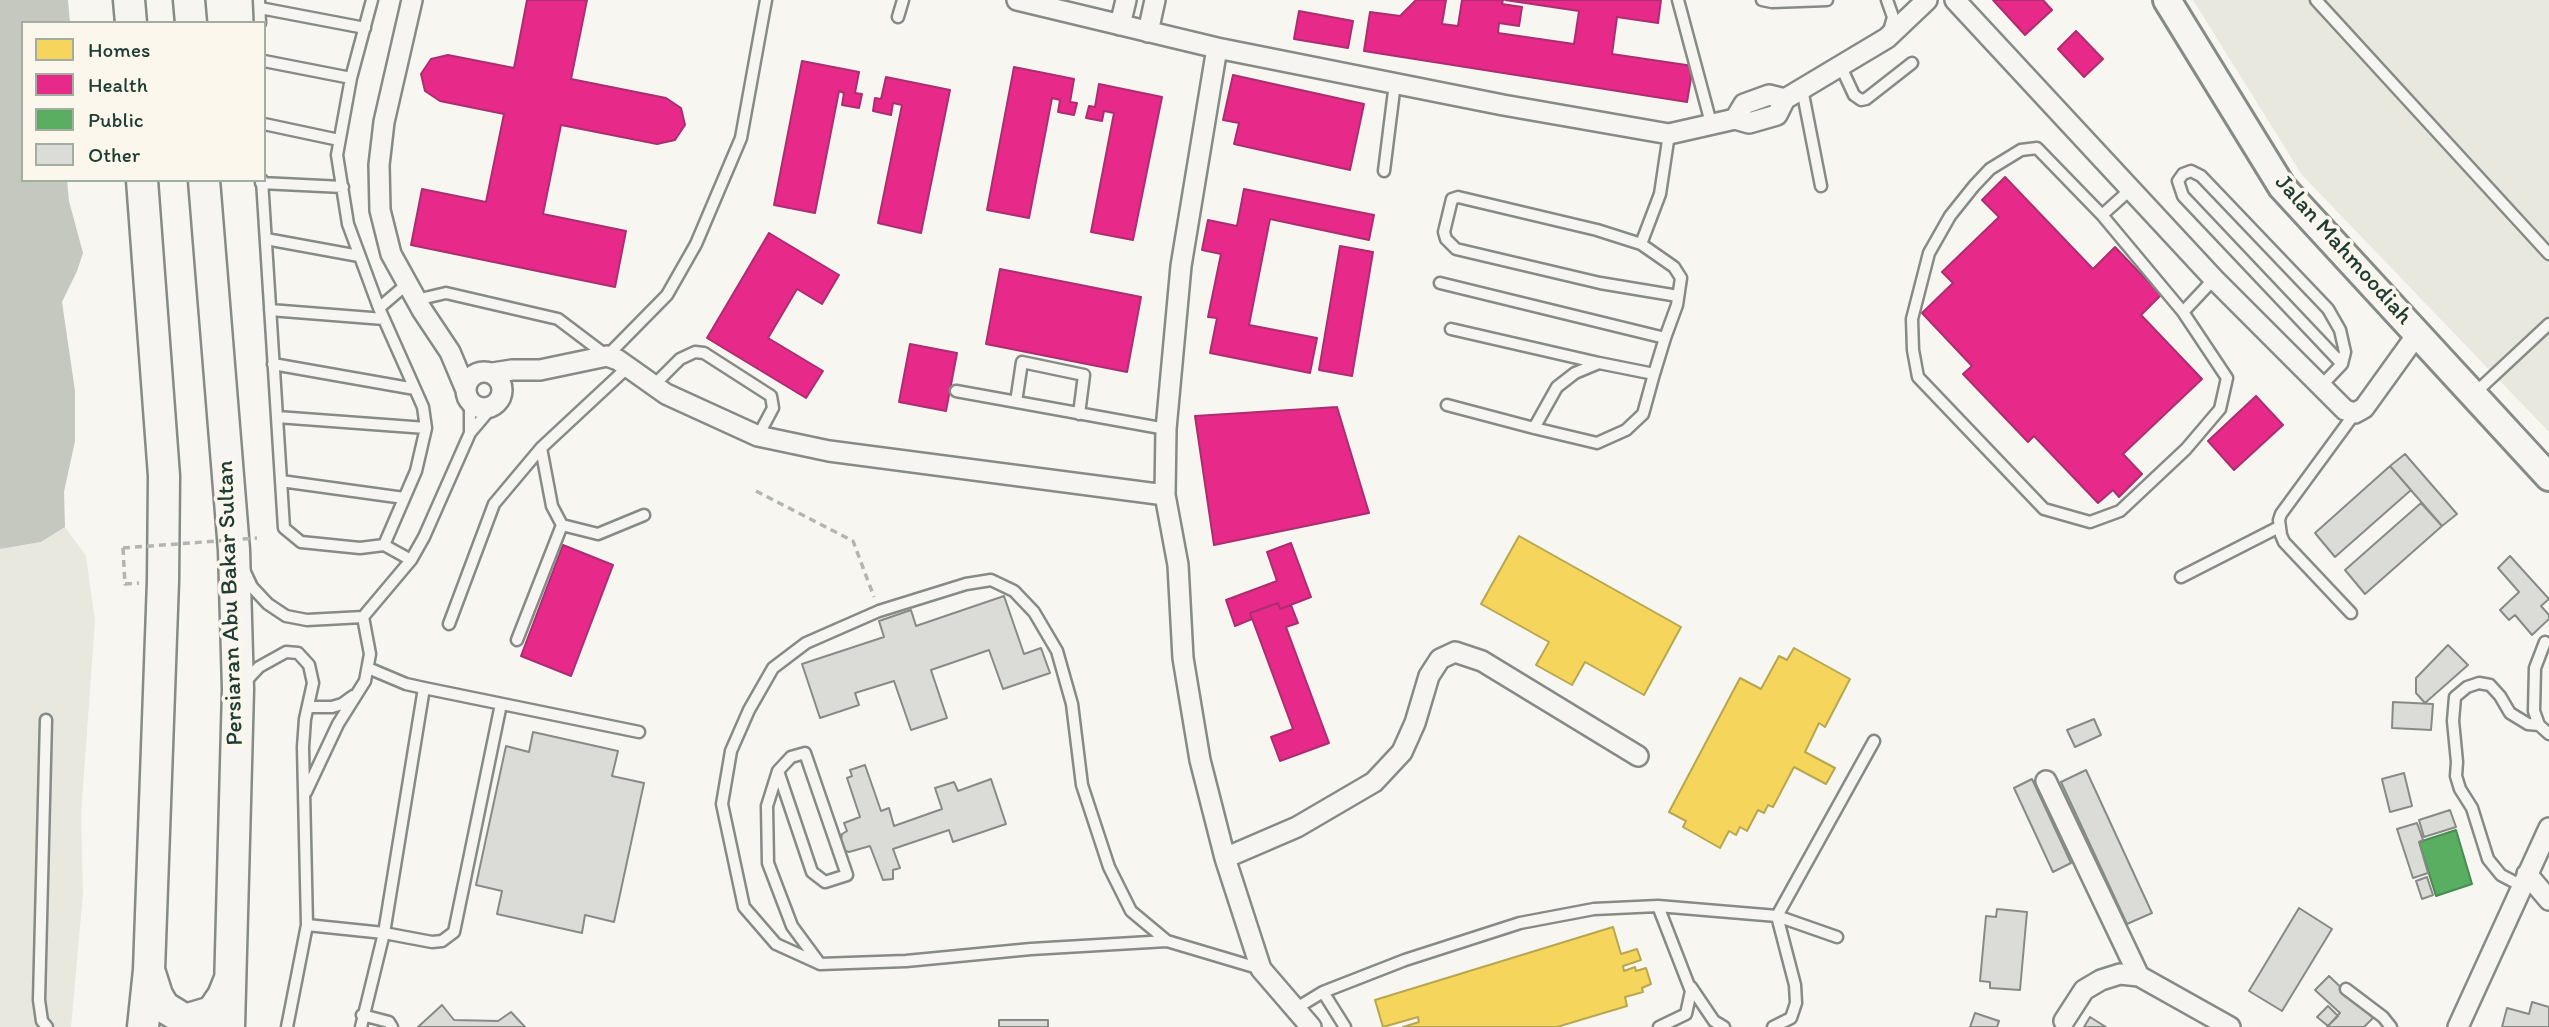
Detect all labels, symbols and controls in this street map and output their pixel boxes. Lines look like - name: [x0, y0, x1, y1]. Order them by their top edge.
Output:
- legend: [21, 21, 266, 182]
- text: Homes: [88, 37, 150, 62]
- text: Health: [88, 72, 148, 97]
- text: Public: [88, 107, 144, 132]
- text: Other: [88, 142, 140, 167]
- street label: Jalan Mahmoodiah: [2268, 169, 2418, 331]
- street label: Persiaran Abu Bakar Sultan: [212, 460, 250, 746]

